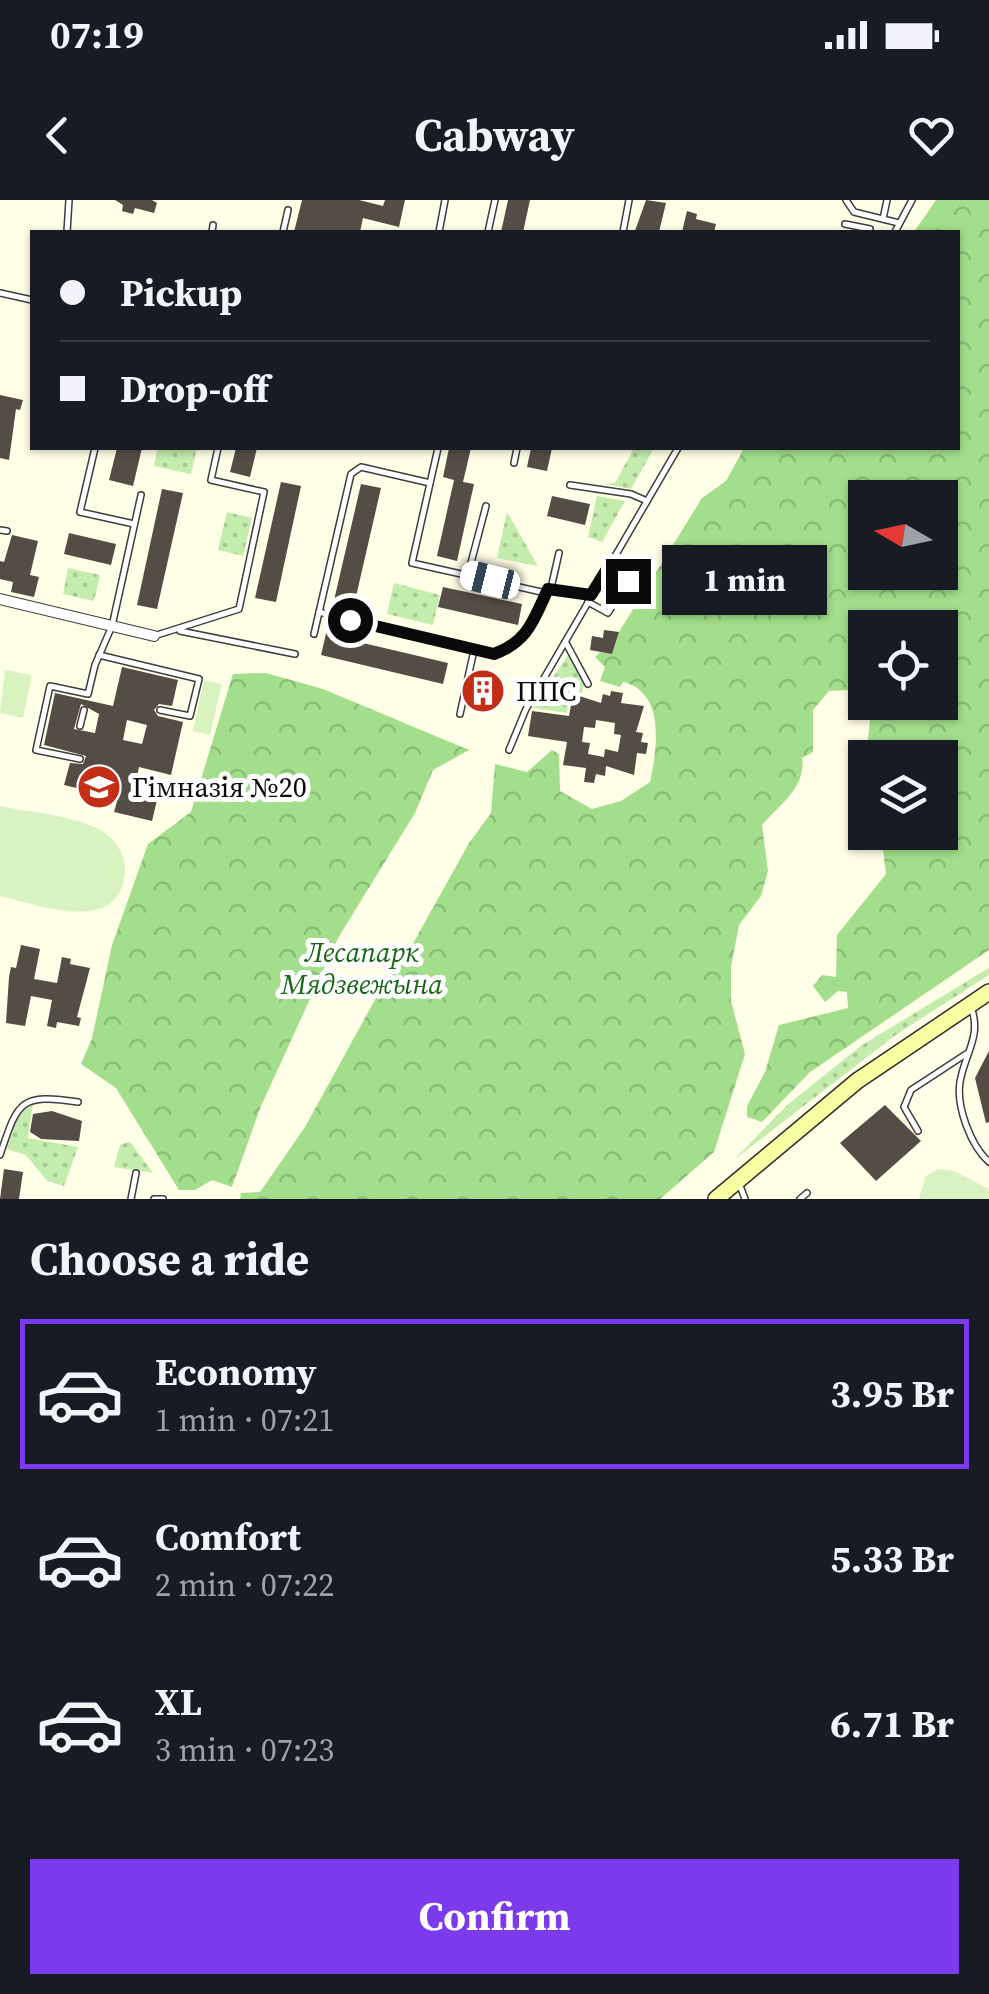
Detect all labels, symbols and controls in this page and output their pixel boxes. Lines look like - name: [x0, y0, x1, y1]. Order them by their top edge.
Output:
- text: 07:19: [50, 9, 144, 61]
- text: Cabway: [414, 104, 575, 166]
- icon: back: [30, 108, 85, 163]
- icon: heart: [904, 108, 959, 163]
- text: Pickup: [120, 267, 242, 319]
- text: Drop-off: [120, 363, 269, 415]
- north arrow: [848, 480, 958, 590]
- map controls: [848, 480, 958, 850]
- callout: 1 min: [663, 546, 828, 616]
- car: [457, 558, 523, 602]
- text: 1 min: [703, 558, 786, 602]
- route end: [606, 559, 651, 604]
- route start: [328, 598, 373, 643]
- button: locate: [848, 610, 958, 720]
- building icon: ППС: [460, 668, 506, 714]
- place label: ППС: [516, 672, 576, 710]
- button: layers: [848, 740, 958, 850]
- school or university icon: Гімназія №20: [76, 764, 122, 810]
- place label: Гімназія №20: [132, 768, 307, 806]
- park label: Лесапарк Мядзвежына: [280, 933, 443, 1003]
- text: Choose a ride: [30, 1228, 309, 1290]
- text: Economy: [155, 1346, 317, 1398]
- icon: car: [35, 1349, 125, 1439]
- text: 3.95 Br: [830, 1368, 954, 1420]
- text: 1 min · 07:21: [155, 1398, 334, 1442]
- text: Comfort: [155, 1511, 301, 1563]
- icon: car: [35, 1514, 125, 1604]
- text: 5.33 Br: [830, 1533, 954, 1585]
- text: 2 min · 07:22: [155, 1563, 334, 1607]
- text: XL: [155, 1676, 202, 1728]
- icon: car: [35, 1679, 125, 1769]
- text: 6.71 Br: [830, 1698, 954, 1750]
- text: 3 min · 07:23: [155, 1728, 334, 1772]
- button: Confirm: [30, 1859, 959, 1974]

